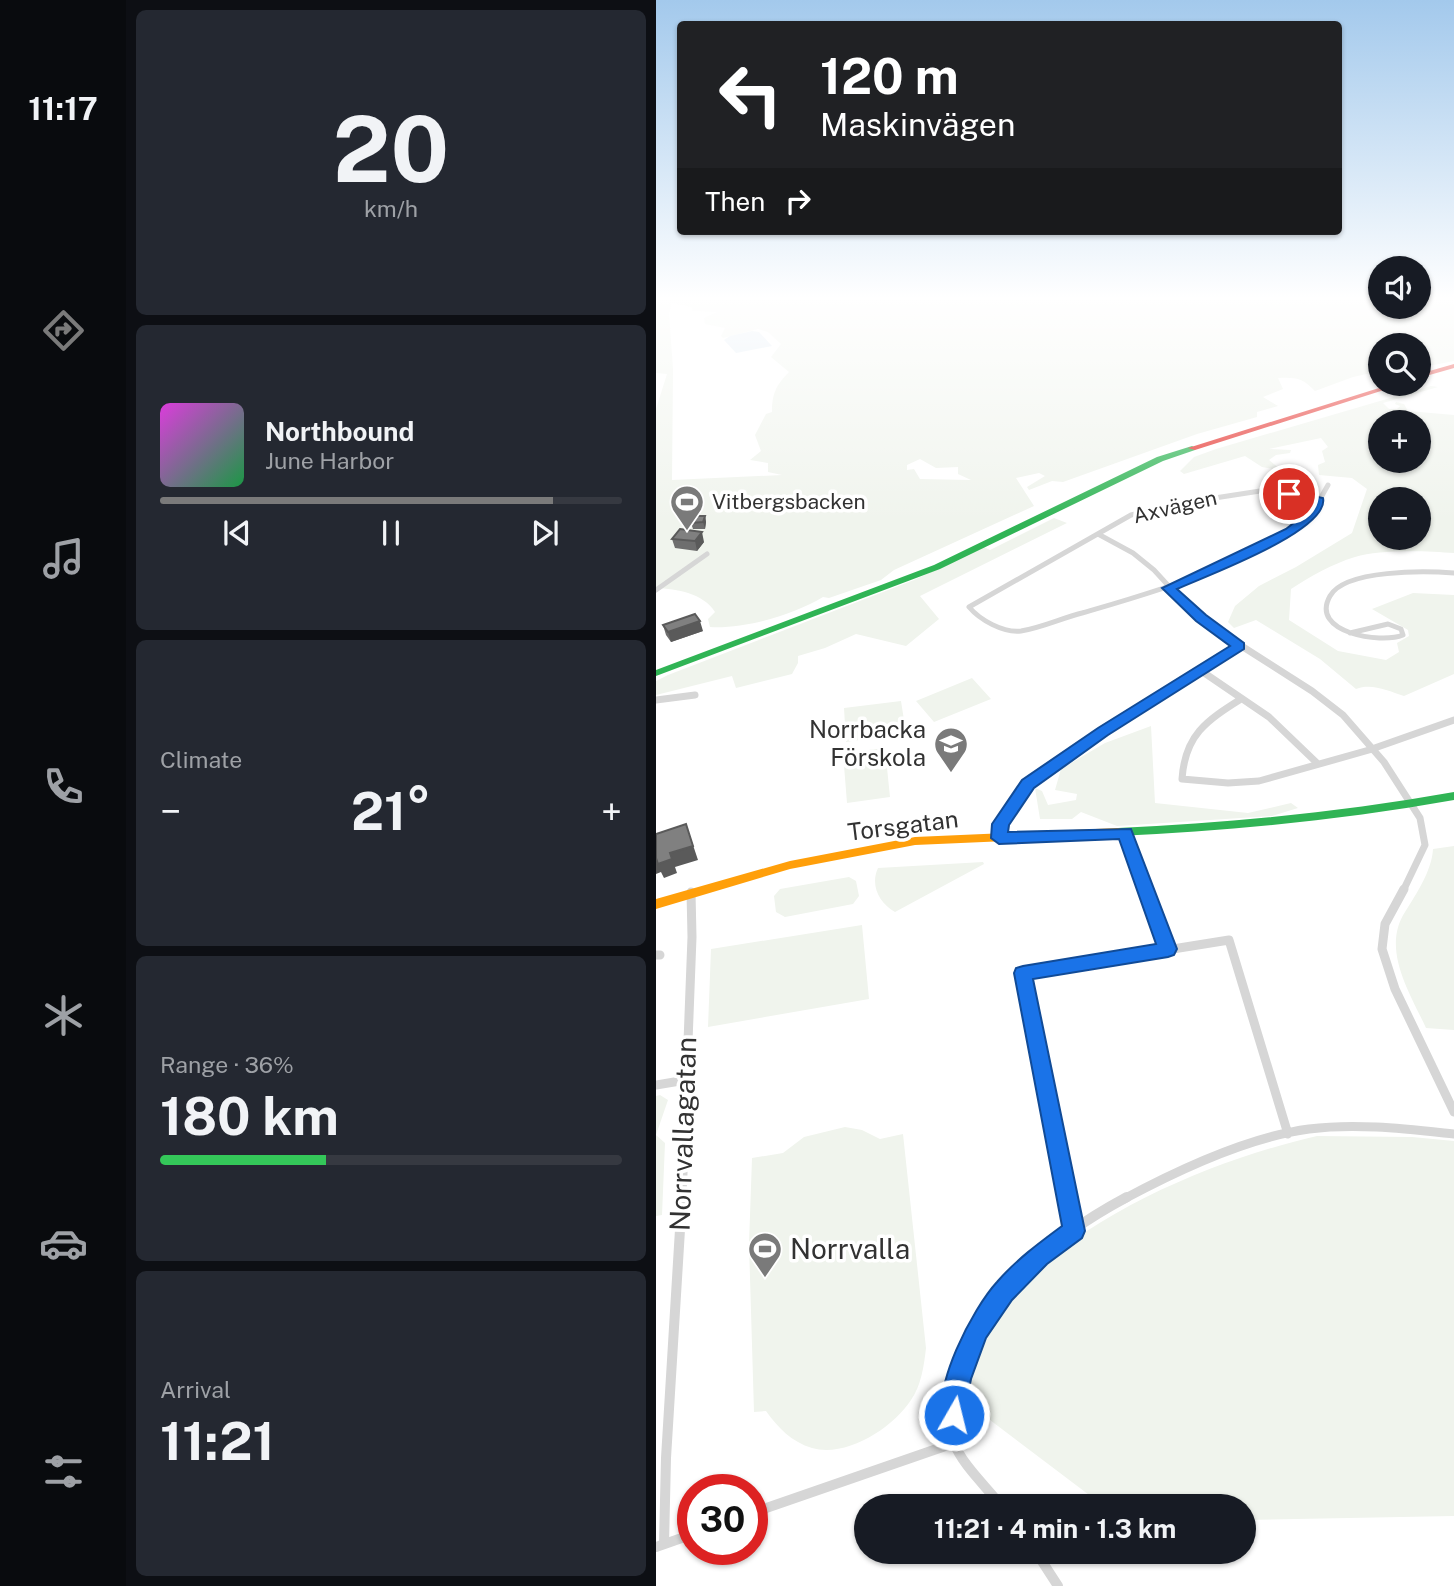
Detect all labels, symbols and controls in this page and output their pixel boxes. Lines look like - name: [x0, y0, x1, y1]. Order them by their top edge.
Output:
- text: 120 m: [820, 47, 959, 105]
- icon: left: [705, 49, 796, 140]
- text: 11:17: [28, 90, 98, 127]
- text: 20: [333, 96, 449, 202]
- text: Maskinvägen: [820, 106, 1015, 143]
- icon: right: [779, 182, 817, 220]
- text: Then: [705, 186, 765, 217]
- text: km/h: [364, 195, 418, 222]
- map controls: [1368, 256, 1431, 550]
- button: sound: [1368, 256, 1431, 319]
- icon: directions: [39, 306, 88, 355]
- button: search: [1368, 333, 1431, 396]
- button: +: [1368, 410, 1431, 473]
- text: Northbound: [265, 416, 414, 447]
- text: June Harbor: [265, 447, 394, 474]
- pin: [1259, 464, 1319, 524]
- icon: arrive: [1270, 475, 1308, 513]
- sports icon: Vitbergsbacken: [668, 483, 706, 532]
- street label: Axvägen: [1131, 485, 1219, 528]
- button: −: [1368, 487, 1431, 550]
- place label: Vitbergsbacken: [712, 489, 866, 514]
- icon: previous: [218, 514, 256, 552]
- icon: pause: [372, 514, 410, 552]
- icon: next: [526, 514, 564, 552]
- icon: music: [39, 534, 88, 583]
- place label: Norrbacka Förskola: [809, 715, 926, 771]
- school or university icon: Norrbacka Förskola: [932, 725, 970, 774]
- text: Climate: [160, 746, 242, 773]
- icon: phone: [39, 762, 88, 811]
- text: 21°: [351, 781, 431, 842]
- text: −: [160, 789, 181, 834]
- text: +: [601, 789, 622, 834]
- street label: Torsgatan: [846, 804, 960, 846]
- icon: climate: [39, 991, 88, 1040]
- street label: Norrvallagatan: [663, 1036, 702, 1232]
- text: Range · 36%: [160, 1051, 294, 1078]
- text: 180 km: [160, 1086, 339, 1147]
- icon: car: [39, 1219, 88, 1268]
- sports icon: Norrvalla: [746, 1230, 784, 1279]
- place label: Norrvalla: [790, 1232, 910, 1265]
- text: Arrival: [160, 1376, 231, 1403]
- position arrow: [917, 1378, 991, 1452]
- text: 11:21: [160, 1411, 275, 1472]
- icon: filters: [39, 1447, 88, 1496]
- speed limit sign: 30: [677, 1474, 768, 1565]
- text: 11:21 · 4 min · 1.3 km: [934, 1513, 1176, 1544]

